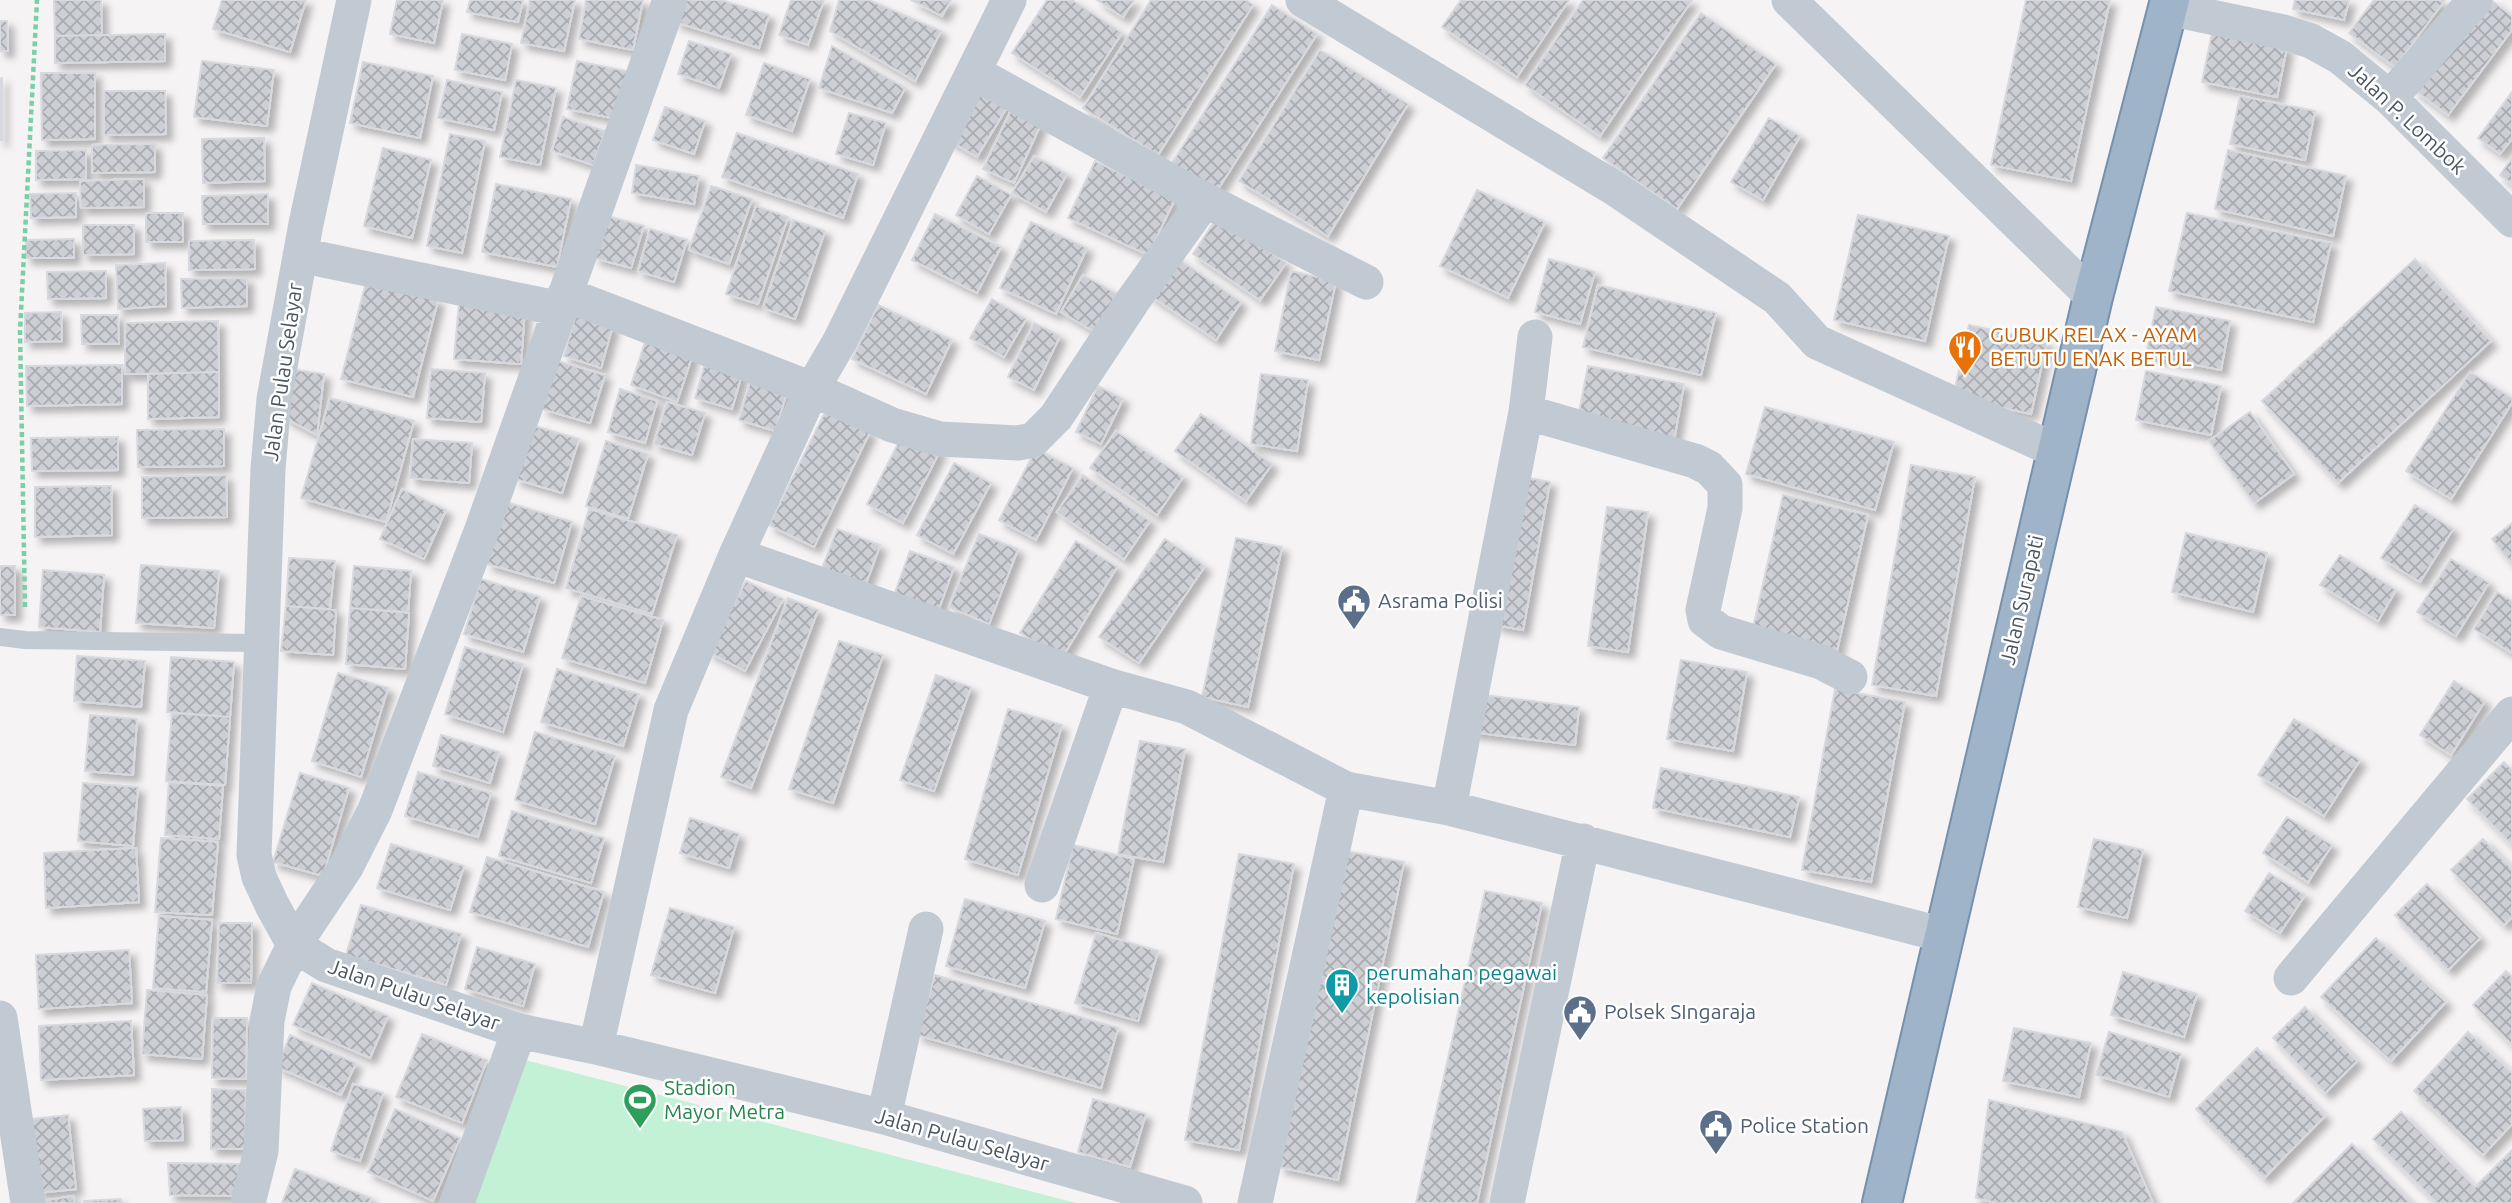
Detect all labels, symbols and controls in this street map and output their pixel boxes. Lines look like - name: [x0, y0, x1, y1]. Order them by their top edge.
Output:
- street label: Jalan P. Lombok: [2344, 58, 2472, 179]
- street label: Jalan Pulau Selayar: [258, 281, 306, 463]
- place label: GUBUK RELAX - AYAM BETUTU ENAK BETUL: [1990, 322, 2197, 370]
- restaurant icon: GUBUK RELAX - AYAM BETUTU ENAK BETUL: [1946, 328, 1984, 377]
- street label: Jalan Surapati: [1994, 533, 2048, 667]
- public building icon: Asrama Polisi: [1335, 582, 1373, 631]
- place label: Asrama Polisi: [1378, 588, 1503, 612]
- street label: Jalan Pulau Selayar: [325, 953, 503, 1035]
- place label: perumahan pegawai kepolisian: [1366, 960, 1557, 1008]
- building icon: perumahan pegawai kepolisian: [1323, 966, 1361, 1015]
- public building icon: Polsek SIngaraja: [1561, 993, 1599, 1042]
- place label: Polsek SIngaraja: [1604, 999, 1756, 1023]
- place label: Stadion Mayor Metra: [664, 1075, 785, 1123]
- sports icon: Stadion Mayor Metra: [621, 1081, 659, 1130]
- street label: Jalan Pulau Selayar: [873, 1103, 1052, 1175]
- public building icon: Police Station: [1697, 1107, 1735, 1156]
- place label: Police Station: [1740, 1113, 1869, 1137]

